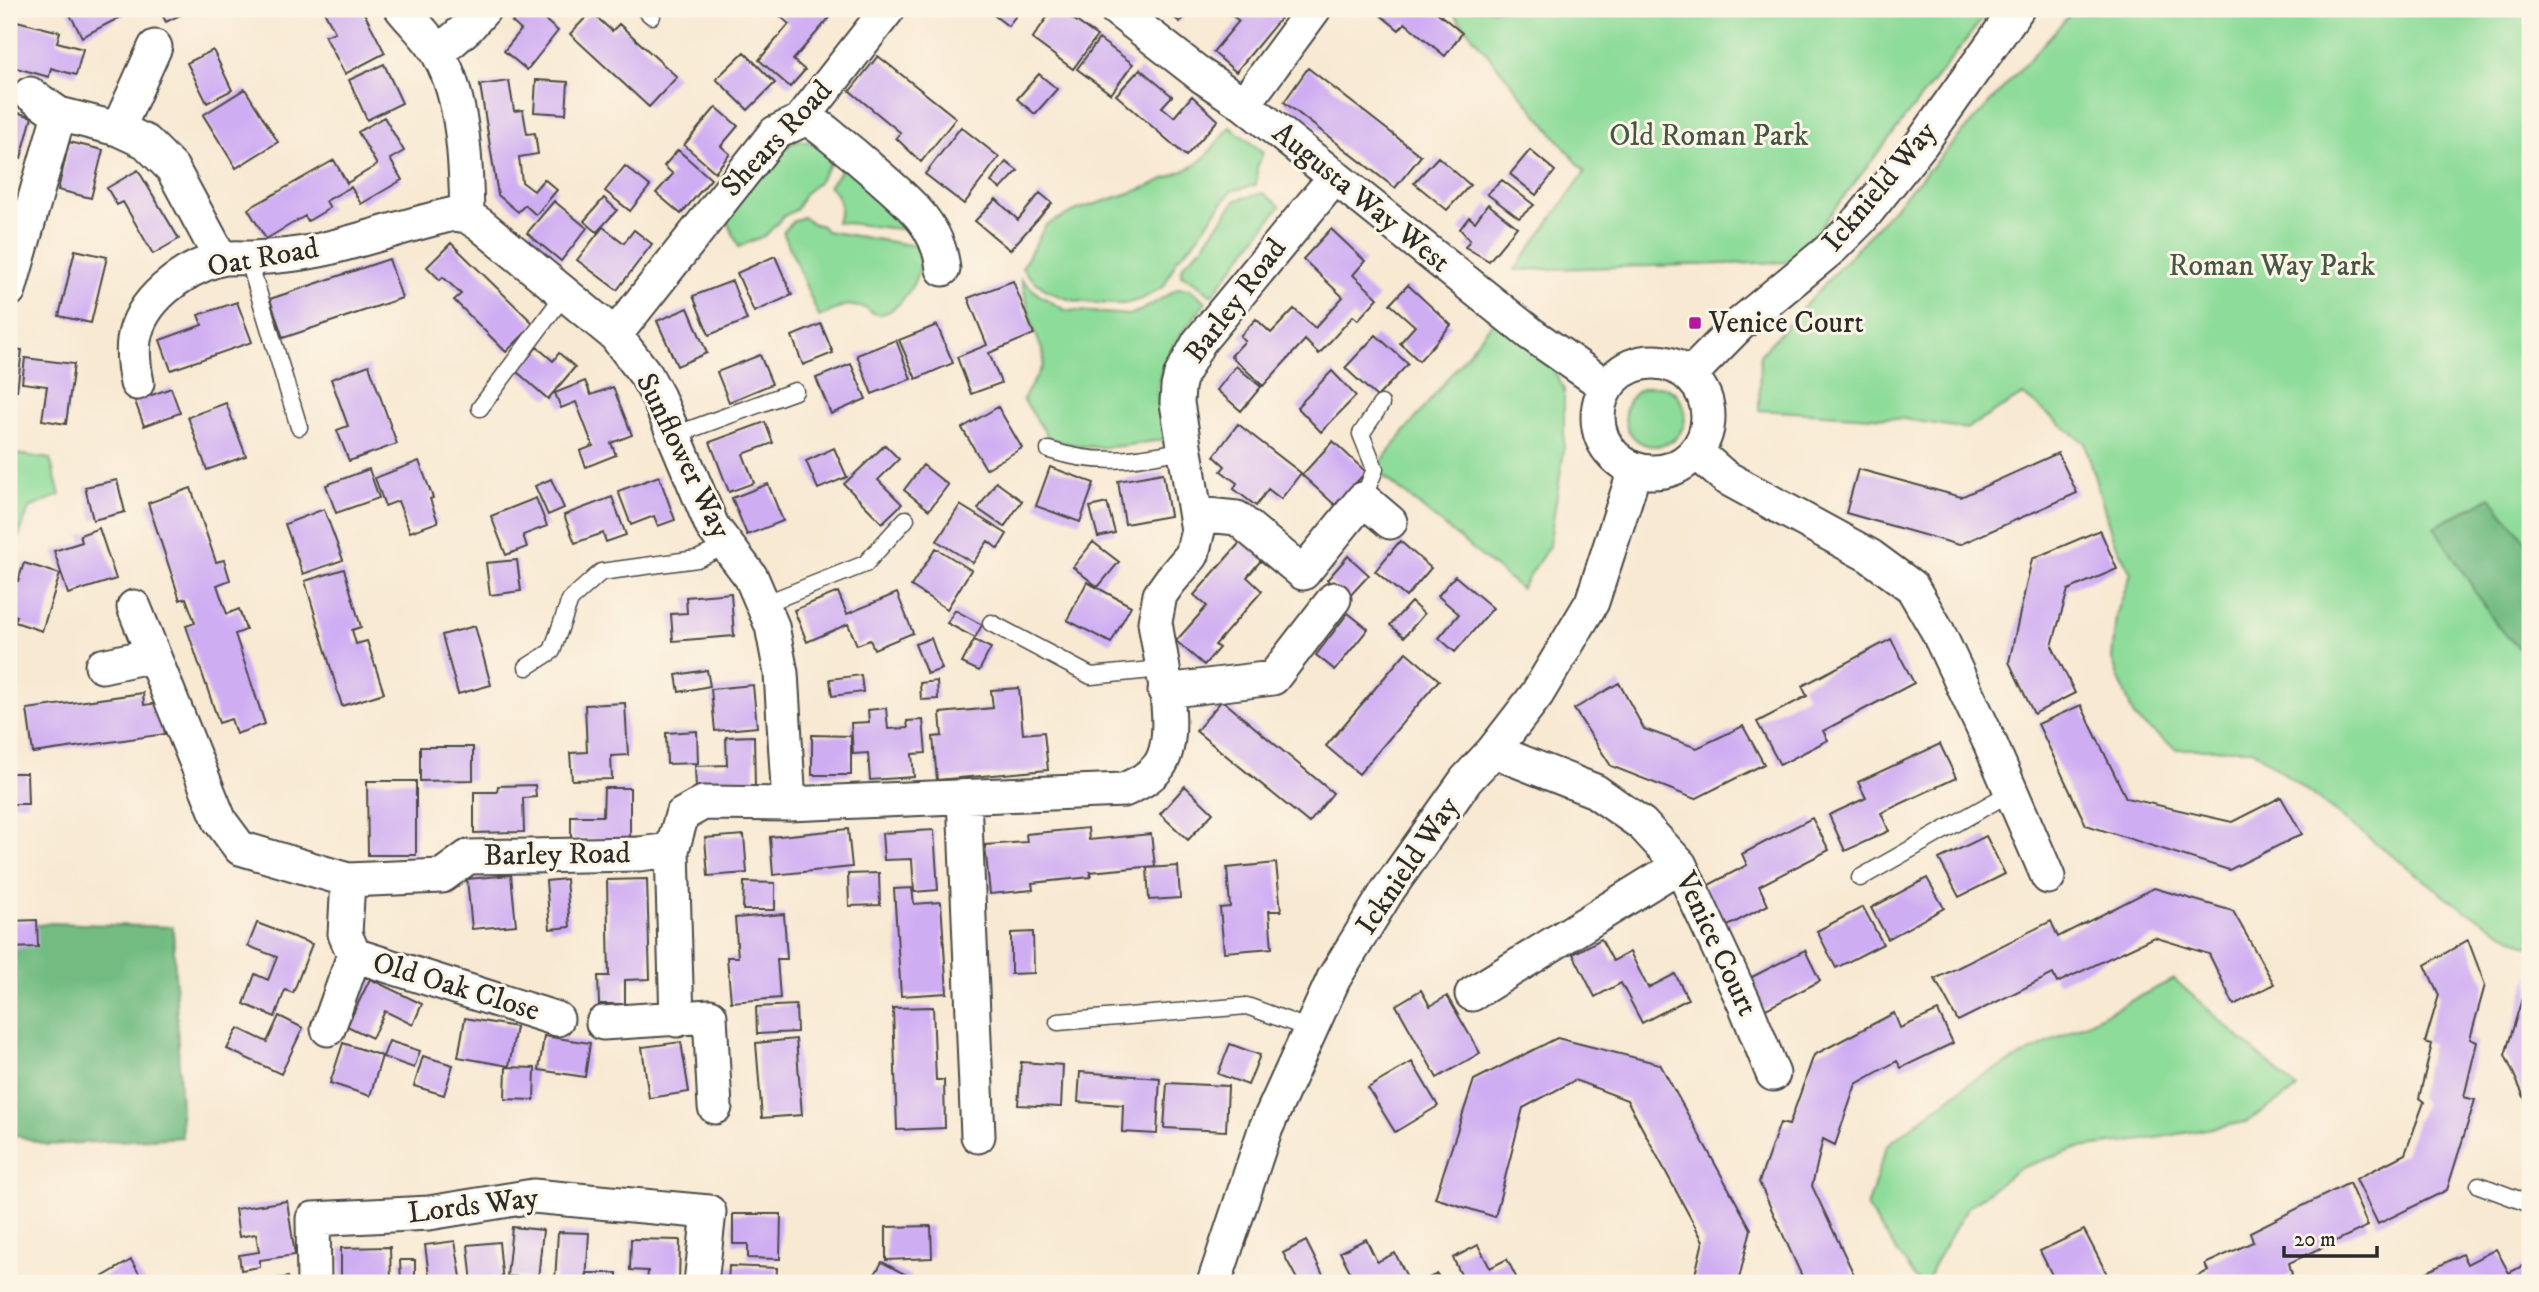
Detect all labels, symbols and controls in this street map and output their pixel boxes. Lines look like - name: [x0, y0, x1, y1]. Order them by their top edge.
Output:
- street label: Shears Road: [714, 73, 840, 205]
- street label: Icknield Way: [1815, 114, 1946, 260]
- street label: Augusta Way West: [1264, 115, 1458, 281]
- park label: Old Roman Park: [1609, 118, 1809, 155]
- street label: Oat Road: [205, 230, 321, 286]
- street label: Barley Road: [1177, 231, 1295, 371]
- park label: Roman Way Park: [2169, 248, 2376, 285]
- place label: Venice Court: [1708, 305, 1864, 342]
- marker: Venice Court: [1687, 315, 1703, 331]
- street label: Sunflower Way: [627, 367, 739, 545]
- street label: Icknield Way: [1348, 789, 1468, 942]
- street label: Barley Road: [483, 835, 631, 875]
- street label: Venice Court: [1666, 865, 1765, 1022]
- street label: Old Oak Close: [368, 944, 544, 1030]
- street label: Lords Way: [406, 1180, 541, 1232]
- scale bar: [2284, 1215, 2376, 1259]
- text: 20 m: [2294, 1227, 2336, 1253]

